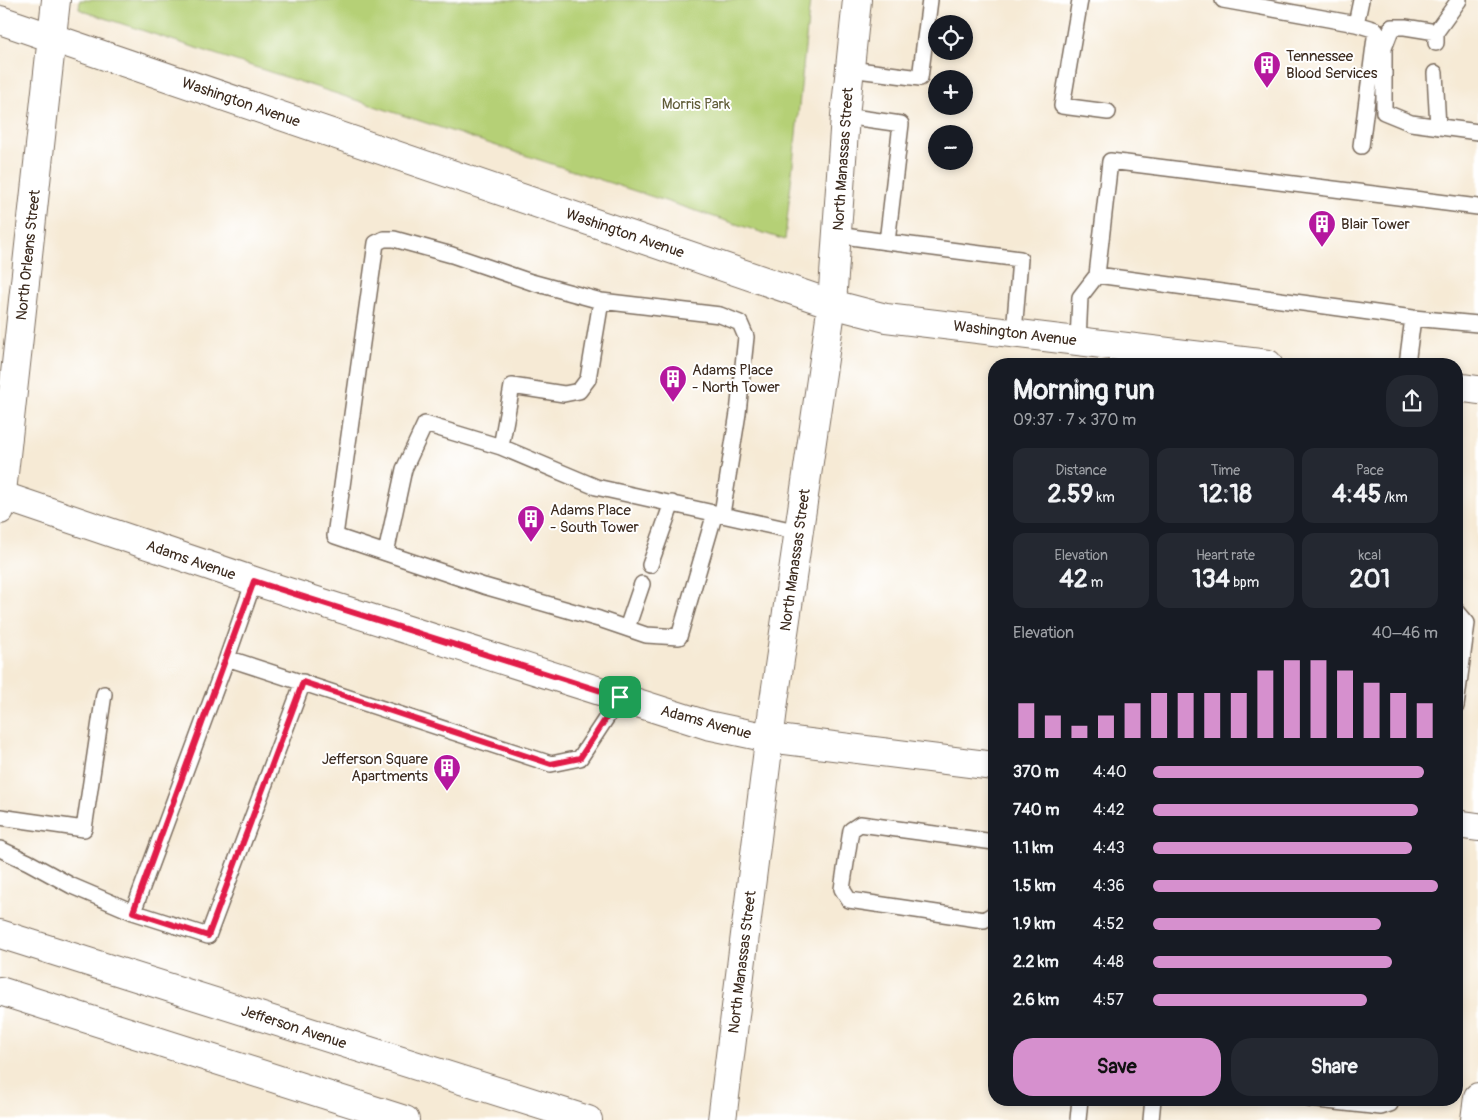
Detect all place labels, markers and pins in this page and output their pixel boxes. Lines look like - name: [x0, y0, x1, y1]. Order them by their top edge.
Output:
- place label: Tennessee Blood Services: [1286, 47, 1378, 83]
- building icon: Tennessee Blood Services: [1252, 50, 1282, 89]
- building icon: Blair Tower: [1307, 209, 1337, 248]
- place label: Blair Tower: [1341, 215, 1410, 234]
- place label: Adams Place - North Tower: [692, 361, 781, 397]
- building icon: Adams Place - North Tower: [658, 364, 688, 403]
- place label: Adams Place - South Tower: [550, 501, 639, 537]
- building icon: Adams Place - South Tower: [516, 504, 546, 543]
- pin: [599, 676, 641, 718]
- place label: Jefferson Square Apartments: [322, 750, 429, 786]
- building icon: Jefferson Square Apartments: [432, 753, 462, 792]

